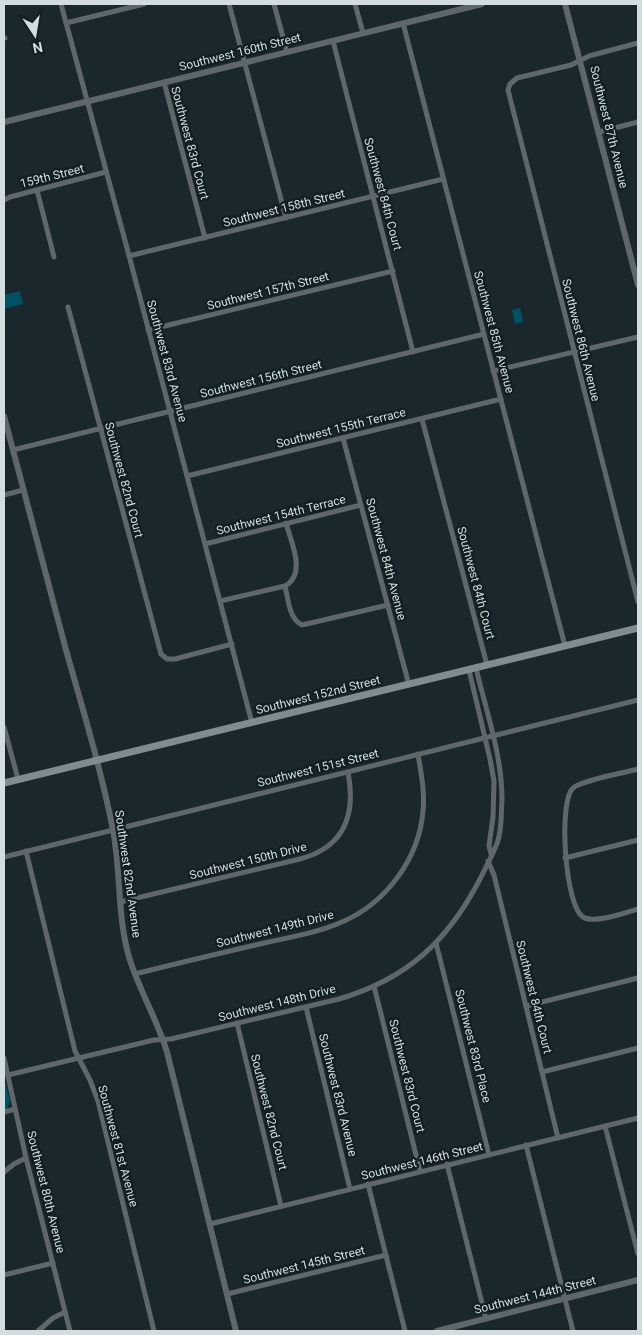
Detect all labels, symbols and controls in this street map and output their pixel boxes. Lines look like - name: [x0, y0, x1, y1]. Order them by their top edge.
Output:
- north arrow: [10, 10, 60, 60]
- street label: Southwest 160th Street: [178, 30, 302, 74]
- text: N: [31, 39, 44, 57]
- street label: Southwest 87th Avenue: [587, 64, 631, 190]
- street label: Southwest 83rd Court: [168, 85, 212, 201]
- street label: Southwest 84th Court: [361, 136, 405, 252]
- street label: 159th Street: [19, 161, 85, 191]
- street label: Southwest 158th Street: [222, 186, 346, 230]
- street label: Southwest 157th Street: [206, 269, 330, 313]
- street label: Southwest 85th Avenue: [471, 269, 517, 395]
- street label: Southwest 86th Avenue: [559, 277, 603, 403]
- street label: Southwest 83rd Avenue: [144, 298, 190, 424]
- street label: Southwest 156th Street: [199, 357, 323, 401]
- street label: Southwest 155th Terrace: [275, 405, 407, 451]
- street label: Southwest 82nd Court: [102, 421, 146, 539]
- street label: Southwest 154th Terrace: [215, 492, 347, 538]
- street label: Southwest 84th Avenue: [363, 496, 409, 622]
- street label: Southwest 84th Court: [454, 525, 498, 641]
- street label: Southwest 152nd Street: [254, 673, 382, 717]
- street label: Southwest 151st Street: [256, 746, 380, 790]
- street label: Southwest 82nd Avenue: [112, 809, 144, 939]
- street label: Southwest 150th Drive: [188, 840, 308, 882]
- street label: Southwest 149th Drive: [215, 908, 335, 950]
- street label: Southwest 84th Court: [513, 939, 555, 1055]
- street label: Southwest 148th Drive: [217, 982, 337, 1024]
- street label: Southwest 83rd Place: [452, 988, 494, 1104]
- street label: Southwest 83rd Court: [386, 1018, 428, 1134]
- street label: Southwest 83rd Avenue: [316, 1032, 360, 1158]
- street label: Southwest 82nd Court: [248, 1053, 290, 1171]
- street label: Southwest 81st Avenue: [95, 1084, 141, 1208]
- street label: Southwest 80th Avenue: [24, 1129, 68, 1255]
- street label: Southwest 146th Street: [360, 1139, 484, 1183]
- street label: Southwest 145th Street: [242, 1243, 366, 1287]
- street label: Southwest 144th Street: [473, 1273, 597, 1317]

